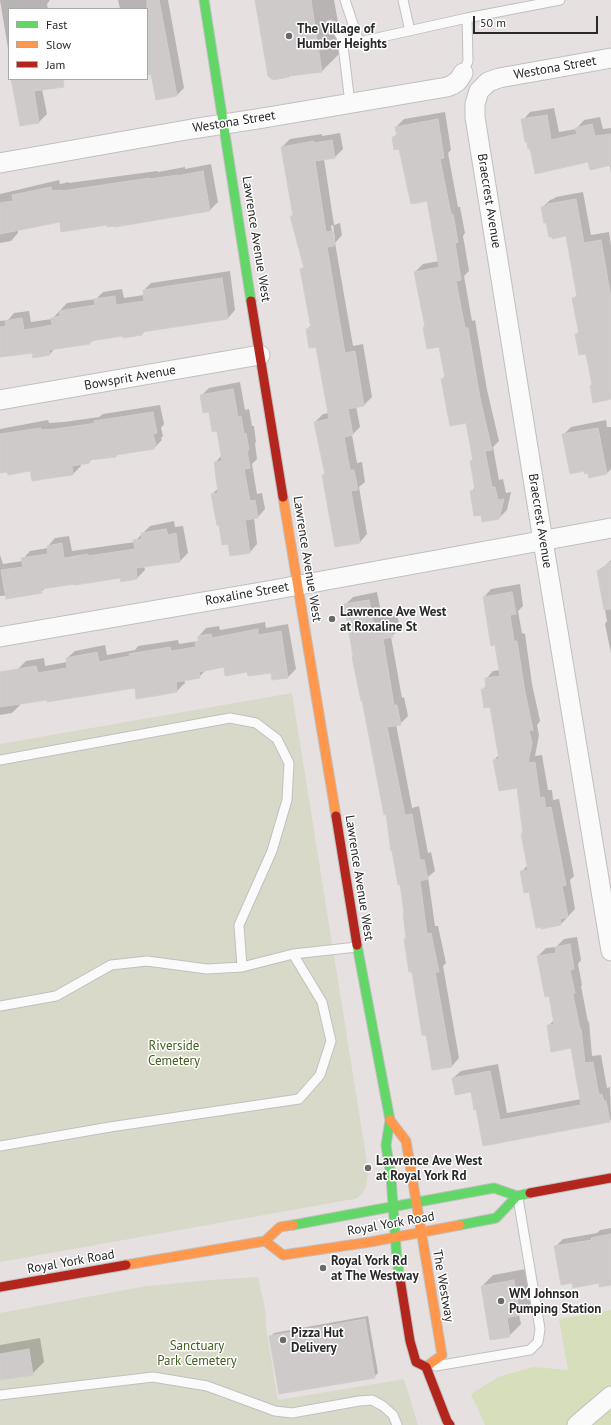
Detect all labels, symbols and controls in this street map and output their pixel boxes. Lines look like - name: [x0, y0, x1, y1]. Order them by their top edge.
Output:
- legend: [8, 8, 148, 80]
- scale bar: [475, 8, 600, 34]
- text: 50 m: [480, 15, 506, 30]
- text: Fast: [46, 17, 67, 32]
- place label: The Village of Humber Heights: [297, 21, 387, 52]
- marker: The Village of Humber Heights: [284, 31, 294, 41]
- text: Slow: [46, 37, 71, 52]
- street label: Westona Street: [512, 53, 598, 83]
- text: Jam: [46, 57, 65, 72]
- street label: Westona Street: [191, 108, 277, 136]
- street label: Braecrest Avenue: [474, 152, 504, 250]
- street label: Lawrence Avenue West: [238, 175, 274, 303]
- street label: Bowsprit Avenue: [83, 362, 177, 394]
- street label: Braecrest Avenue: [525, 472, 555, 570]
- street label: Lawrence Avenue West: [289, 495, 325, 623]
- street label: Roxaline Street: [204, 579, 290, 609]
- place label: Lawrence Ave West at Roxaline St: [340, 604, 446, 635]
- marker: Lawrence Ave West at Roxaline St: [327, 614, 337, 624]
- street label: Lawrence Avenue West: [341, 814, 377, 942]
- park label: Riverside Cemetery: [148, 1038, 200, 1069]
- place label: Lawrence Ave West at Royal York Rd: [376, 1153, 482, 1184]
- marker: Lawrence Ave West at Royal York Rd: [363, 1163, 373, 1173]
- street label: Royal York Road: [346, 1209, 436, 1239]
- street label: Royal York Road: [26, 1247, 116, 1277]
- street label: The Westway: [429, 1249, 457, 1323]
- place label: Royal York Rd at The Westway: [331, 1253, 419, 1284]
- marker: Royal York Rd at The Westway: [318, 1263, 328, 1273]
- place label: WM Johnson Pumping Station: [509, 1286, 601, 1317]
- marker: WM Johnson Pumping Station: [496, 1296, 506, 1306]
- place label: Pizza Hut Delivery: [291, 1325, 344, 1356]
- marker: Pizza Hut Delivery: [278, 1335, 288, 1345]
- park label: Sanctuary Park Cemetery: [157, 1338, 237, 1369]

